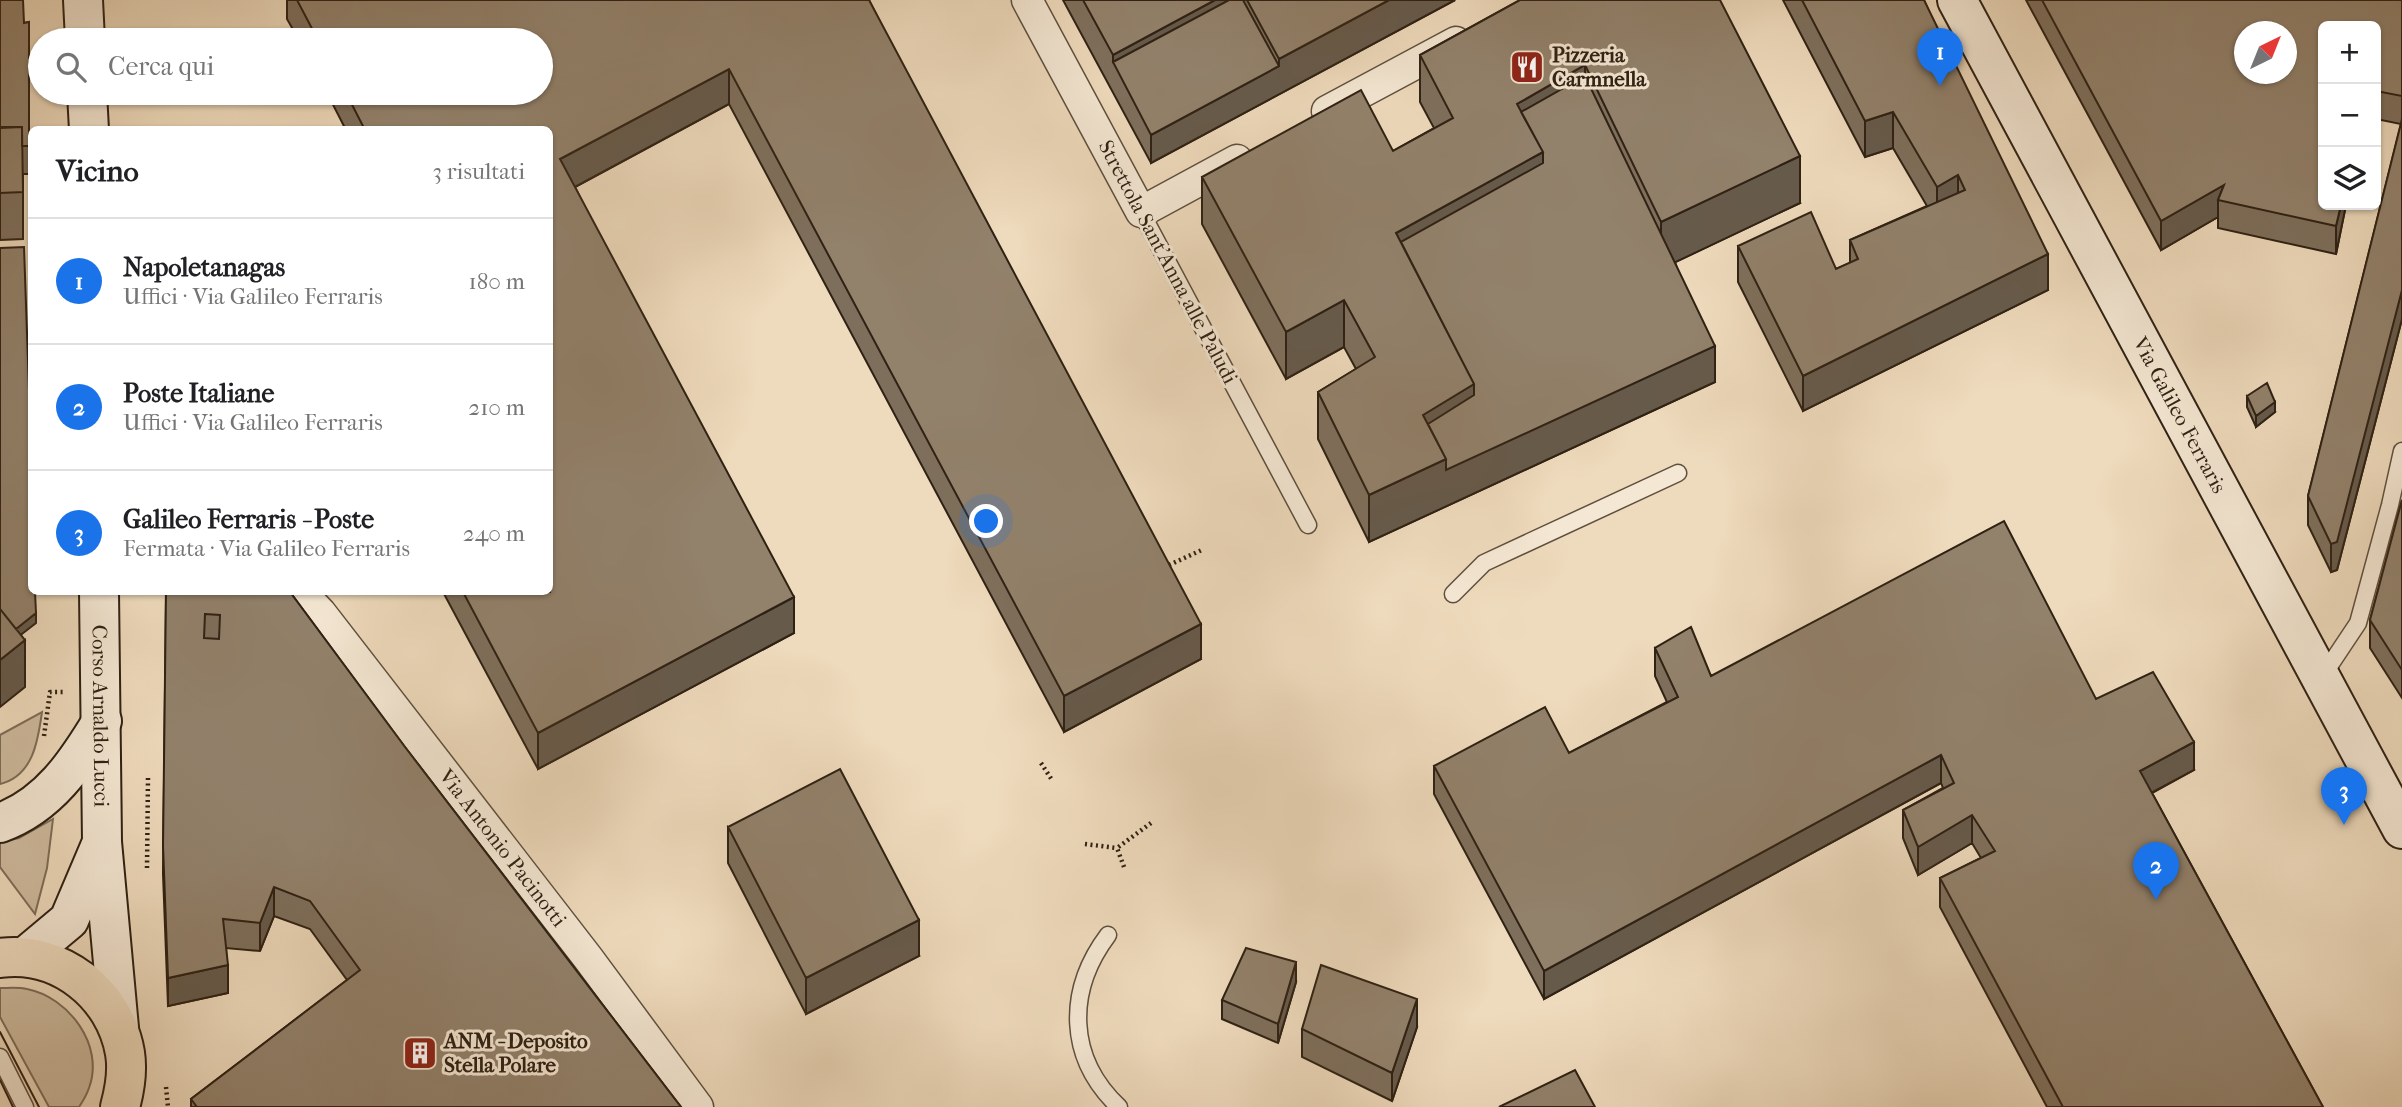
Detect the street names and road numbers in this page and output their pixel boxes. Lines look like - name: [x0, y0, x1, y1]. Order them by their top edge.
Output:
- street label: Strettola Sant'Anna alle Paludi: [1093, 136, 1243, 388]
- street label: Via Galileo Ferraris: [2128, 332, 2232, 498]
- street label: Corso Arnaldo Lucci: [87, 625, 114, 807]
- street label: Via Antonio Pacinotti: [434, 764, 571, 931]

